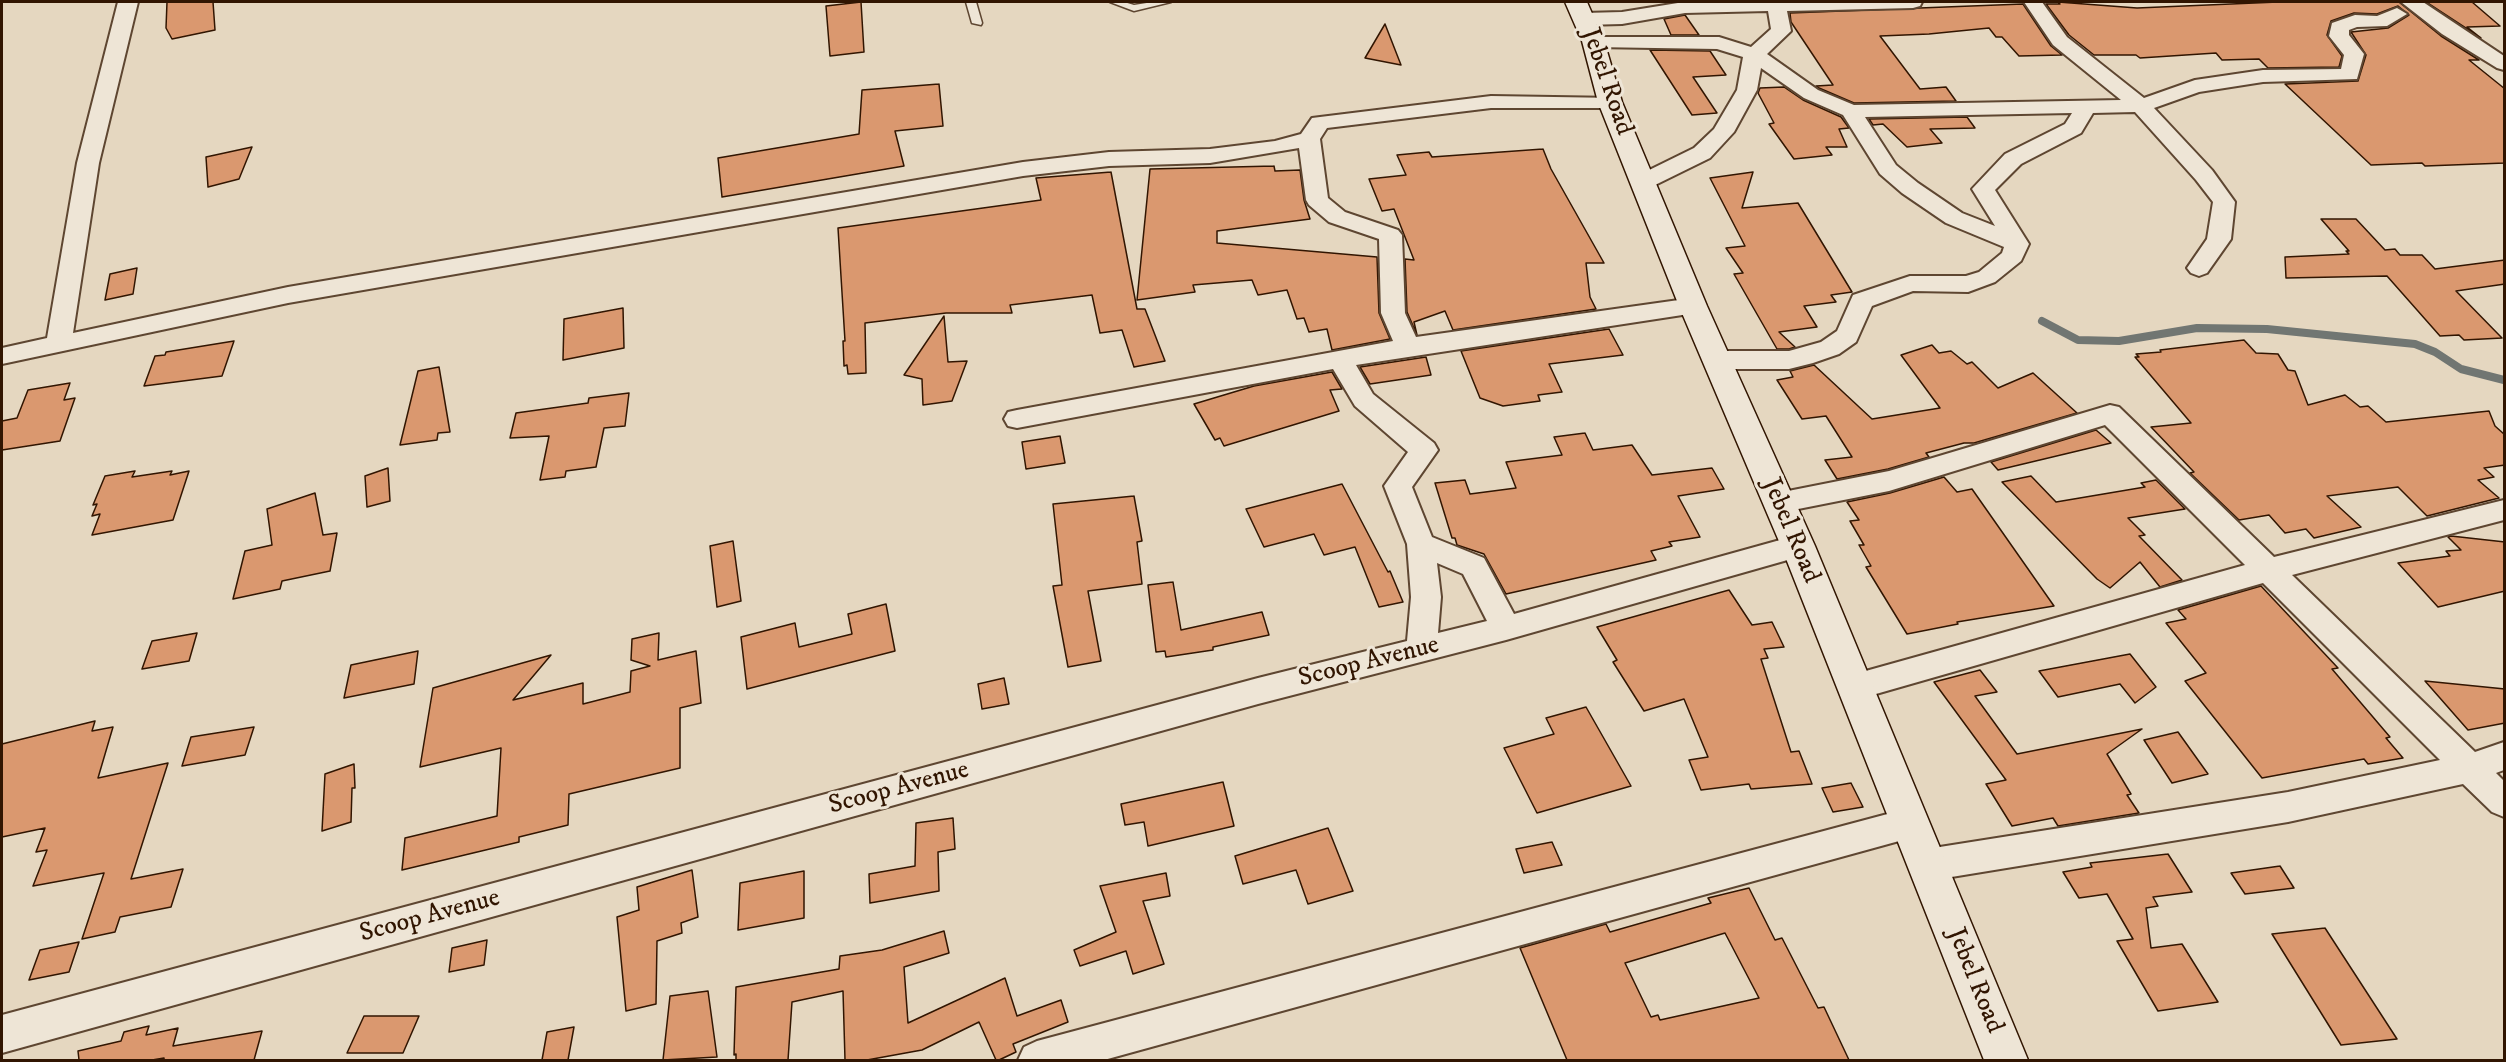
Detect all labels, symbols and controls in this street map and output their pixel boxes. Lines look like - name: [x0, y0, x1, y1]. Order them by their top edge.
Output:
- street label: Jebel Road: [1573, 25, 1639, 139]
- street label: Jebel Road: [1754, 474, 1826, 588]
- street label: Scoop Avenue: [1296, 630, 1442, 696]
- street label: Scoop Avenue: [826, 755, 972, 823]
- street label: Scoop Avenue: [357, 883, 503, 951]
- street label: Jebel Road: [1939, 924, 2009, 1038]

